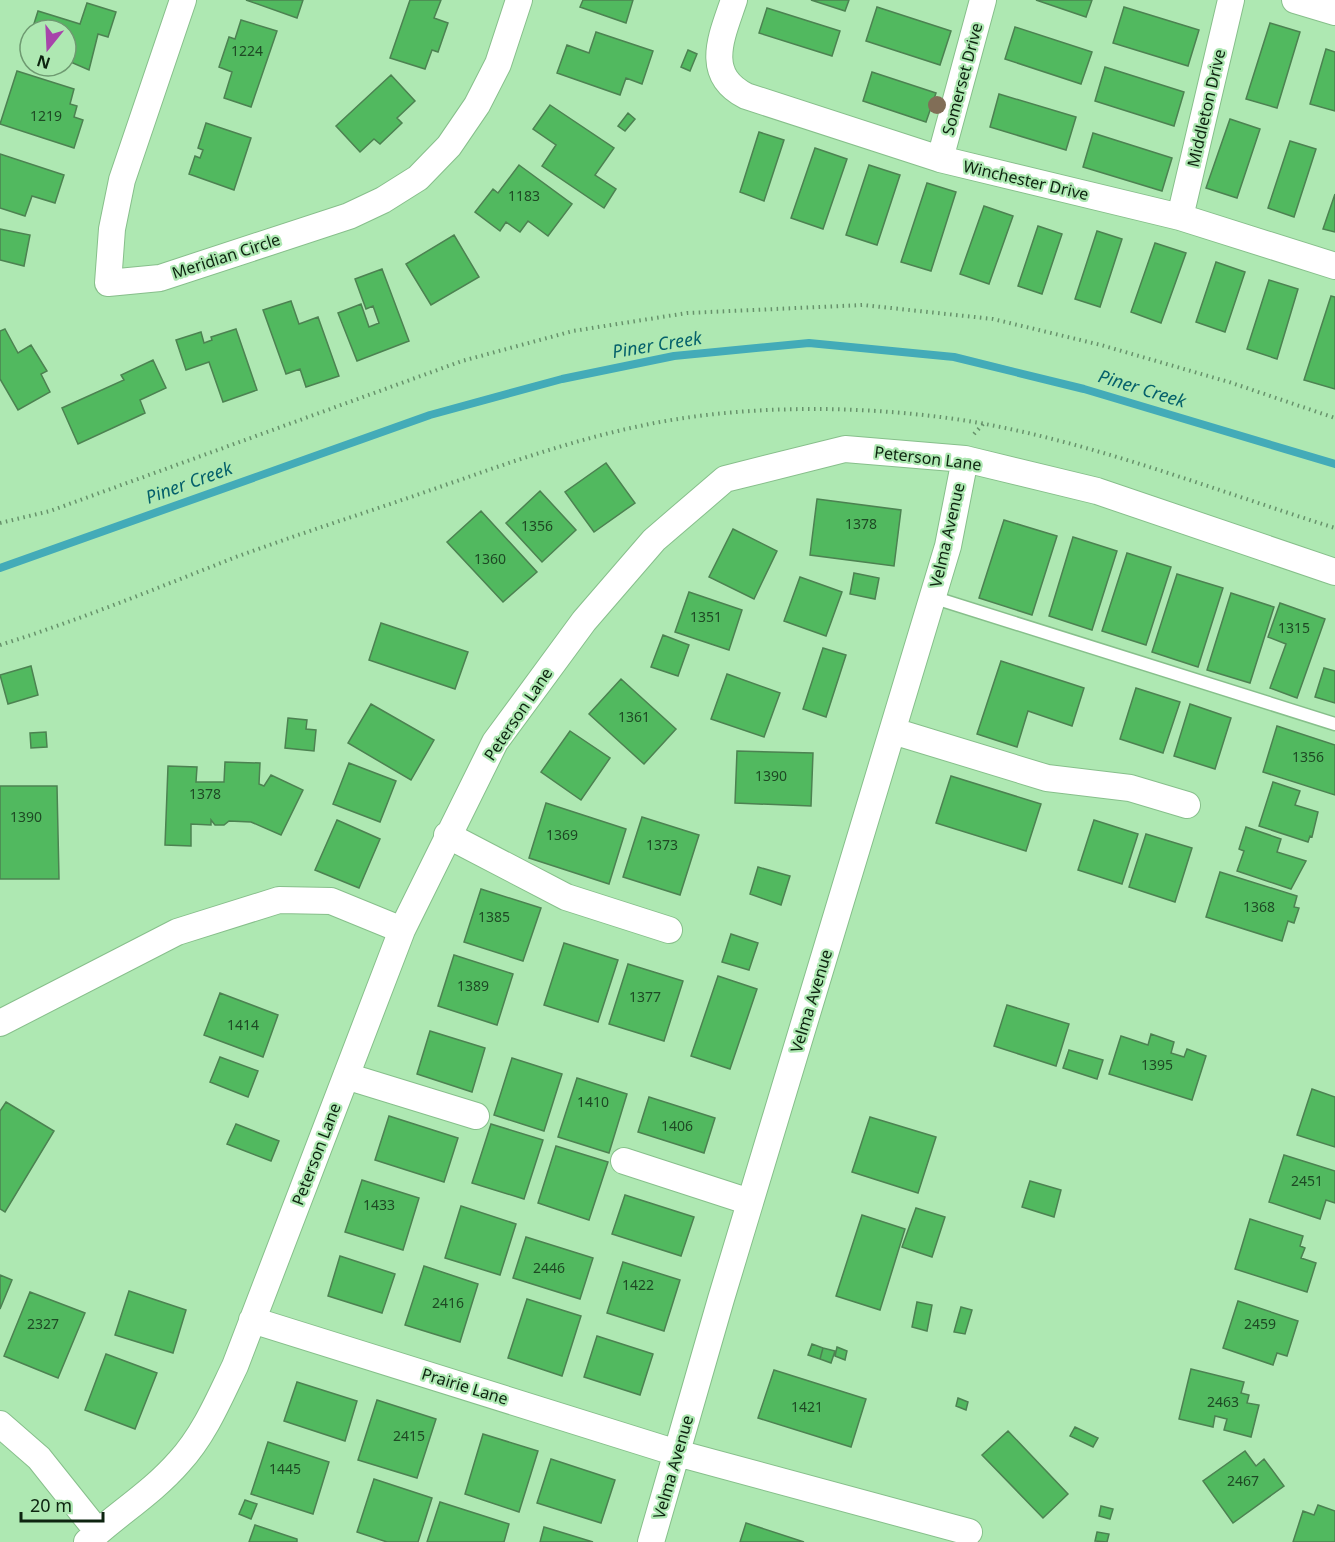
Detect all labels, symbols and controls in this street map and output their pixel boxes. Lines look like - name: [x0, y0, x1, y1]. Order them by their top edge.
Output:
- north arrow: [18, 18, 78, 78]
- street label: Somerset Drive: [936, 20, 988, 138]
- house number: 1224: [231, 41, 263, 60]
- street label: Middleton Drive: [1182, 47, 1230, 169]
- text: N: [34, 50, 53, 75]
- house number: 1219: [30, 106, 62, 125]
- street label: Winchester Drive: [961, 155, 1091, 205]
- house number: 1183: [508, 186, 540, 205]
- street label: Meridian Circle: [169, 228, 283, 284]
- water label: Piner Creek: [610, 325, 704, 363]
- water label: Piner Creek: [1096, 363, 1190, 413]
- street label: Peterson Lane: [873, 441, 983, 475]
- water label: Piner Creek: [142, 455, 236, 509]
- street label: Velma Avenue: [924, 481, 970, 589]
- house number: 1378: [845, 514, 877, 533]
- house number: 1356: [521, 516, 553, 535]
- house number: 1360: [474, 549, 506, 568]
- house number: 1351: [690, 607, 722, 626]
- house number: 1315: [1278, 618, 1310, 637]
- street label: Peterson Lane: [479, 663, 557, 765]
- house number: 1361: [618, 707, 650, 726]
- house number: 1356: [1292, 747, 1324, 766]
- house number: 1390: [755, 766, 787, 785]
- house number: 1378: [189, 784, 221, 803]
- house number: 1390: [10, 807, 42, 826]
- house number: 1369: [546, 825, 578, 844]
- house number: 1373: [646, 835, 678, 854]
- house number: 1368: [1243, 897, 1275, 916]
- house number: 1385: [478, 907, 510, 926]
- street label: Velma Avenue: [785, 947, 837, 1055]
- house number: 1389: [457, 976, 489, 995]
- house number: 1377: [629, 987, 661, 1006]
- house number: 1414: [227, 1015, 259, 1034]
- house number: 1395: [1141, 1055, 1173, 1074]
- house number: 1410: [577, 1092, 609, 1111]
- street label: Peterson Lane: [286, 1100, 346, 1208]
- house number: 1406: [661, 1116, 693, 1135]
- house number: 2451: [1291, 1171, 1323, 1190]
- house number: 1433: [363, 1195, 395, 1214]
- house number: 2446: [533, 1258, 565, 1277]
- house number: 1422: [622, 1275, 654, 1294]
- house number: 2416: [432, 1293, 464, 1312]
- house number: 2327: [27, 1314, 59, 1333]
- house number: 2459: [1244, 1314, 1276, 1333]
- street label: Prairie Lane: [419, 1362, 511, 1410]
- house number: 2463: [1207, 1392, 1239, 1411]
- house number: 1421: [791, 1397, 823, 1416]
- street label: Velma Avenue: [648, 1413, 698, 1521]
- house number: 2415: [393, 1426, 425, 1445]
- house number: 1445: [269, 1459, 301, 1478]
- house number: 2467: [1227, 1471, 1259, 1490]
- scale bar: [21, 1485, 104, 1523]
- text: 20 m: [30, 1493, 72, 1517]

